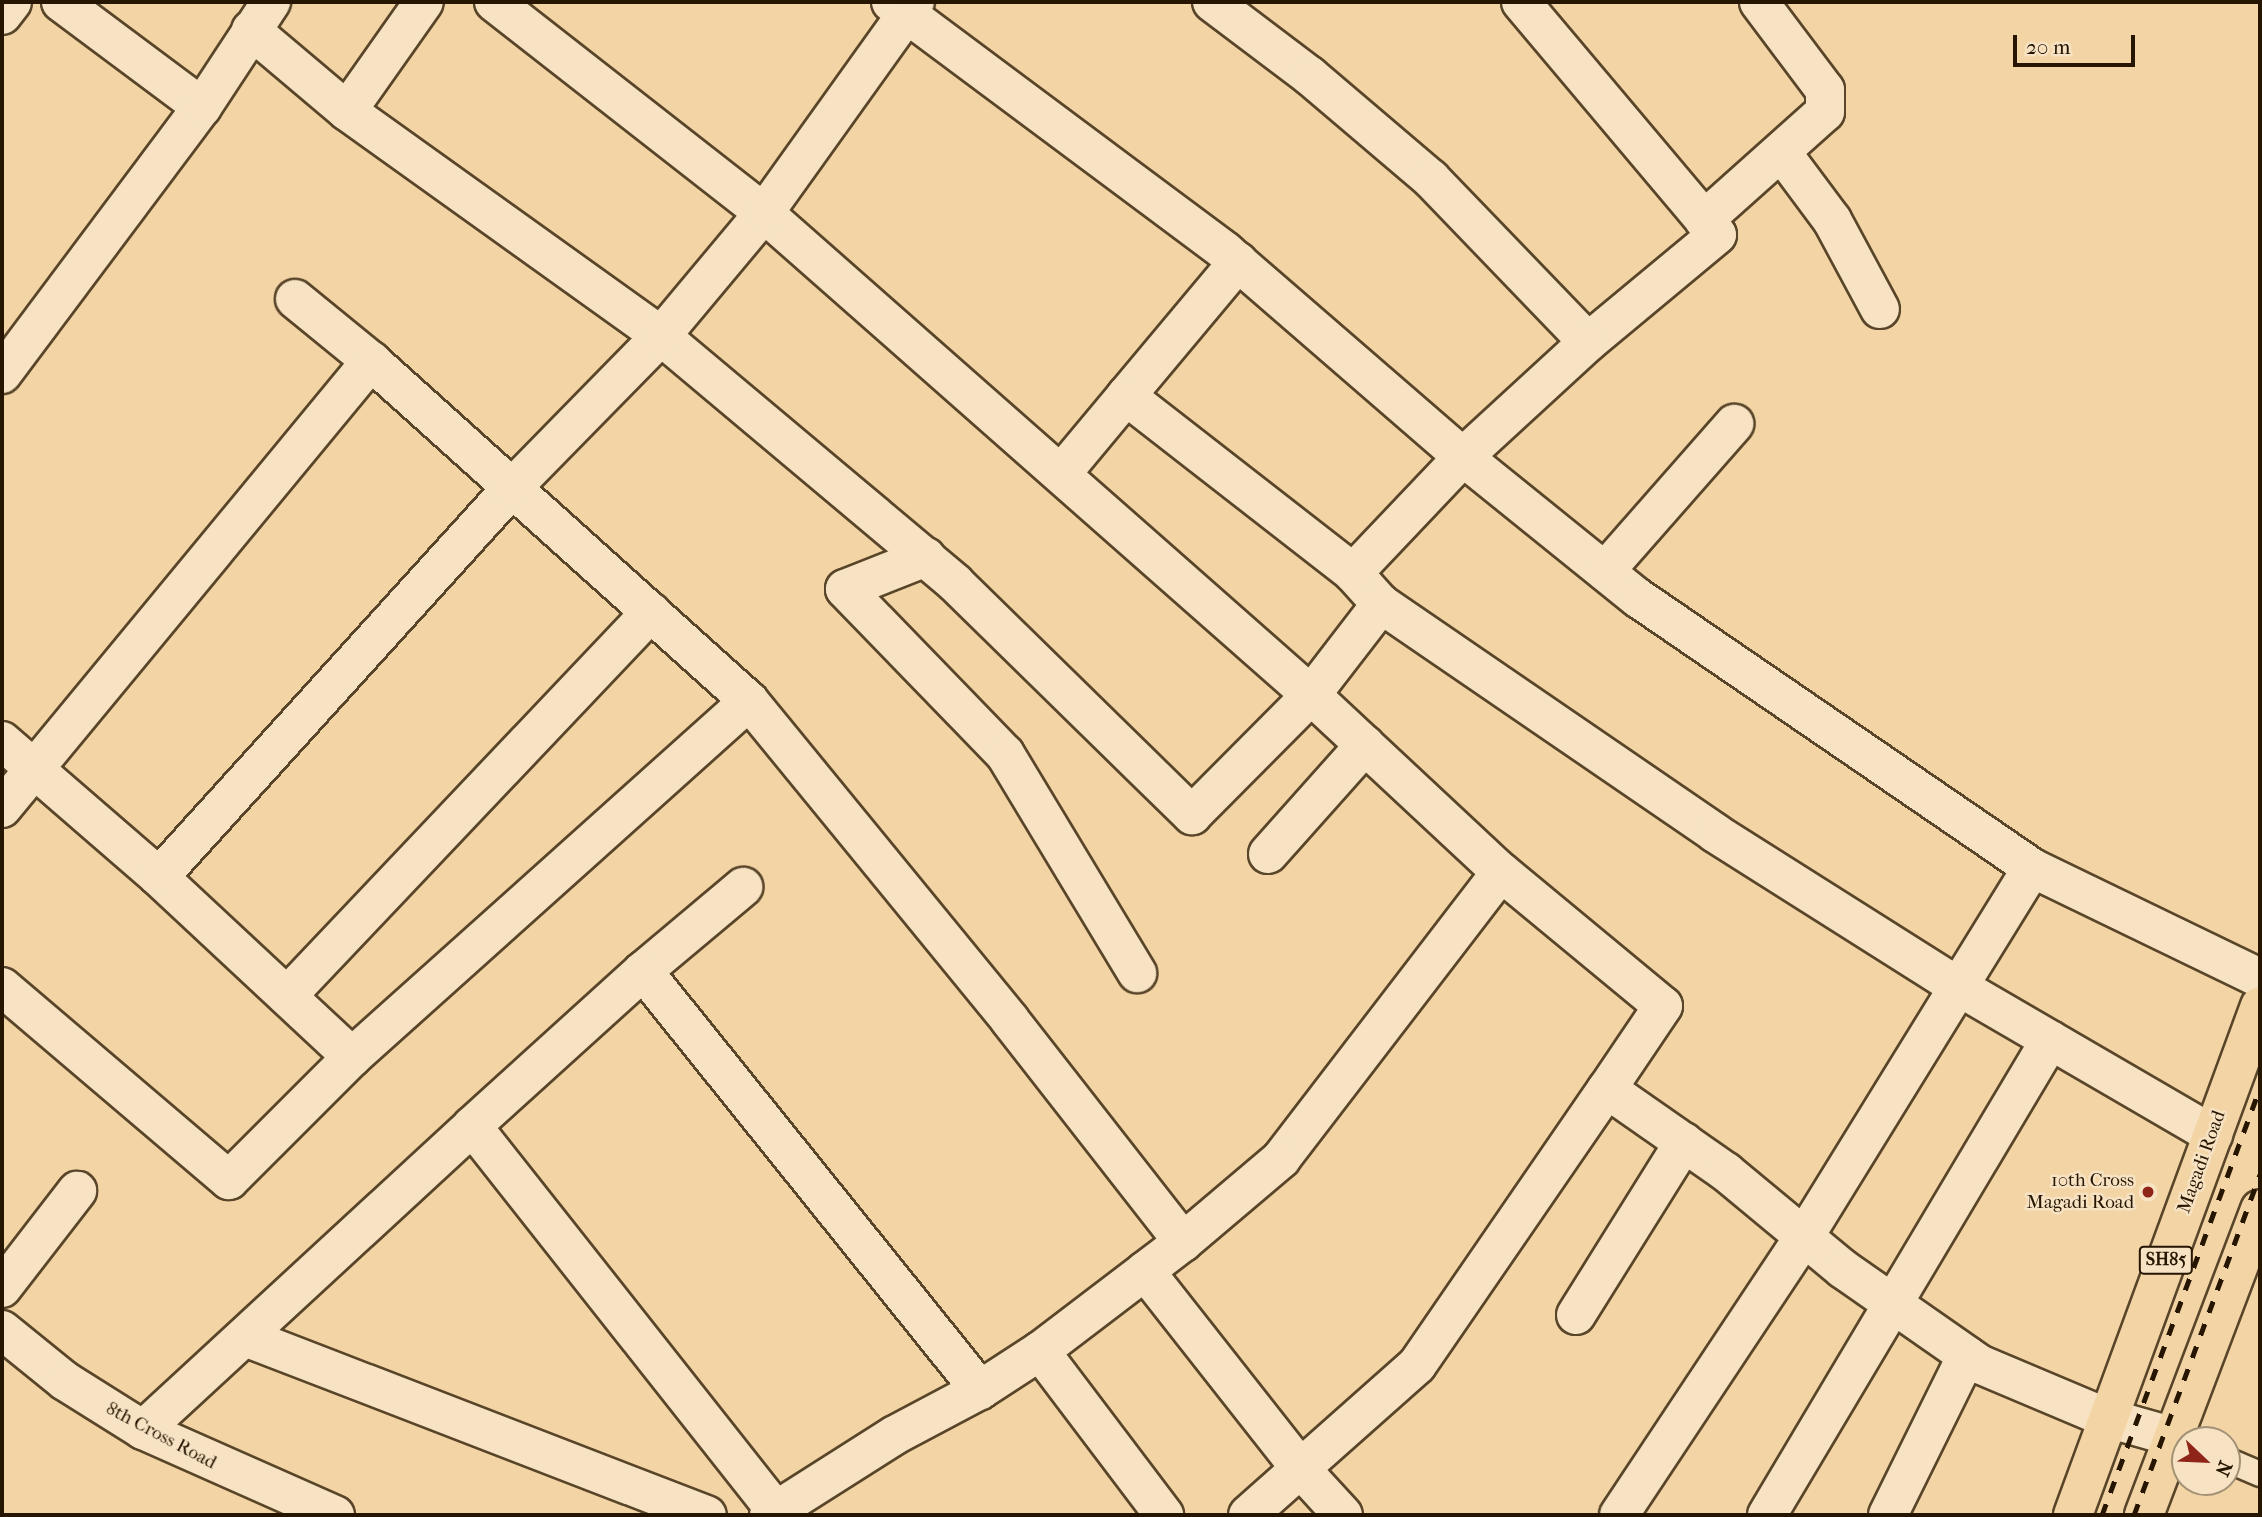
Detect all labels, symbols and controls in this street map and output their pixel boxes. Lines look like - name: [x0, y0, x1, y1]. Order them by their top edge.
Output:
- scale bar: [2017, 21, 2140, 65]
- text: 20 m: [2026, 35, 2070, 59]
- street label: Magadi Road: [2173, 1108, 2231, 1216]
- place label: 10th Cross Magadi Road: [2027, 1170, 2134, 1214]
- marker: 10th Cross Magadi Road: [2140, 1184, 2156, 1200]
- road number: SH85: [2138, 1246, 2194, 1274]
- street label: 8th Cross Road: [102, 1397, 220, 1475]
- north arrow: [2171, 1426, 2241, 1496]
- text: N: [2211, 1457, 2236, 1479]

